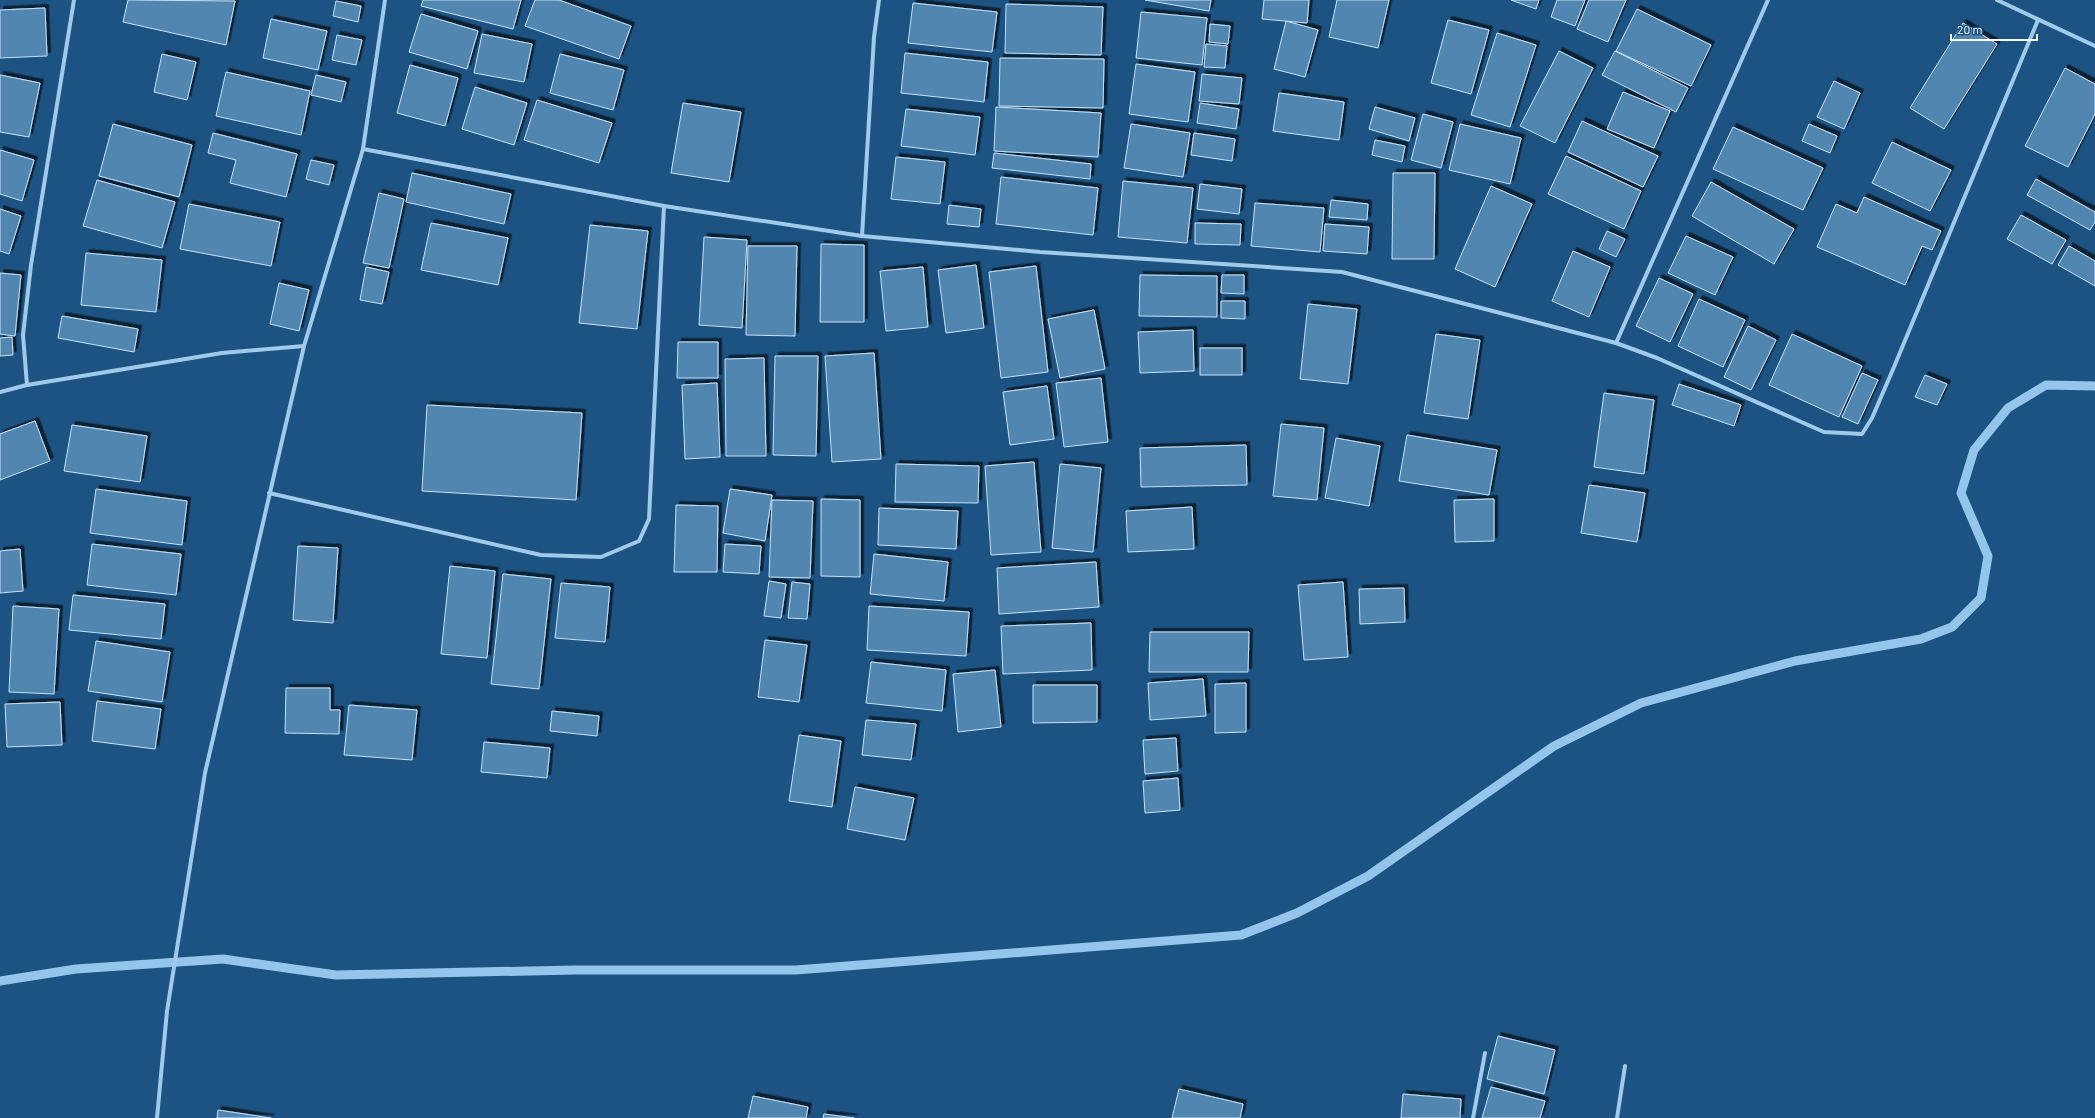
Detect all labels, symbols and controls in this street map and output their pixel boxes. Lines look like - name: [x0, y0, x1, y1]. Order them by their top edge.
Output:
- scale bar: [1951, 16, 2037, 42]
- text: 20 m: [1957, 22, 1983, 36]

